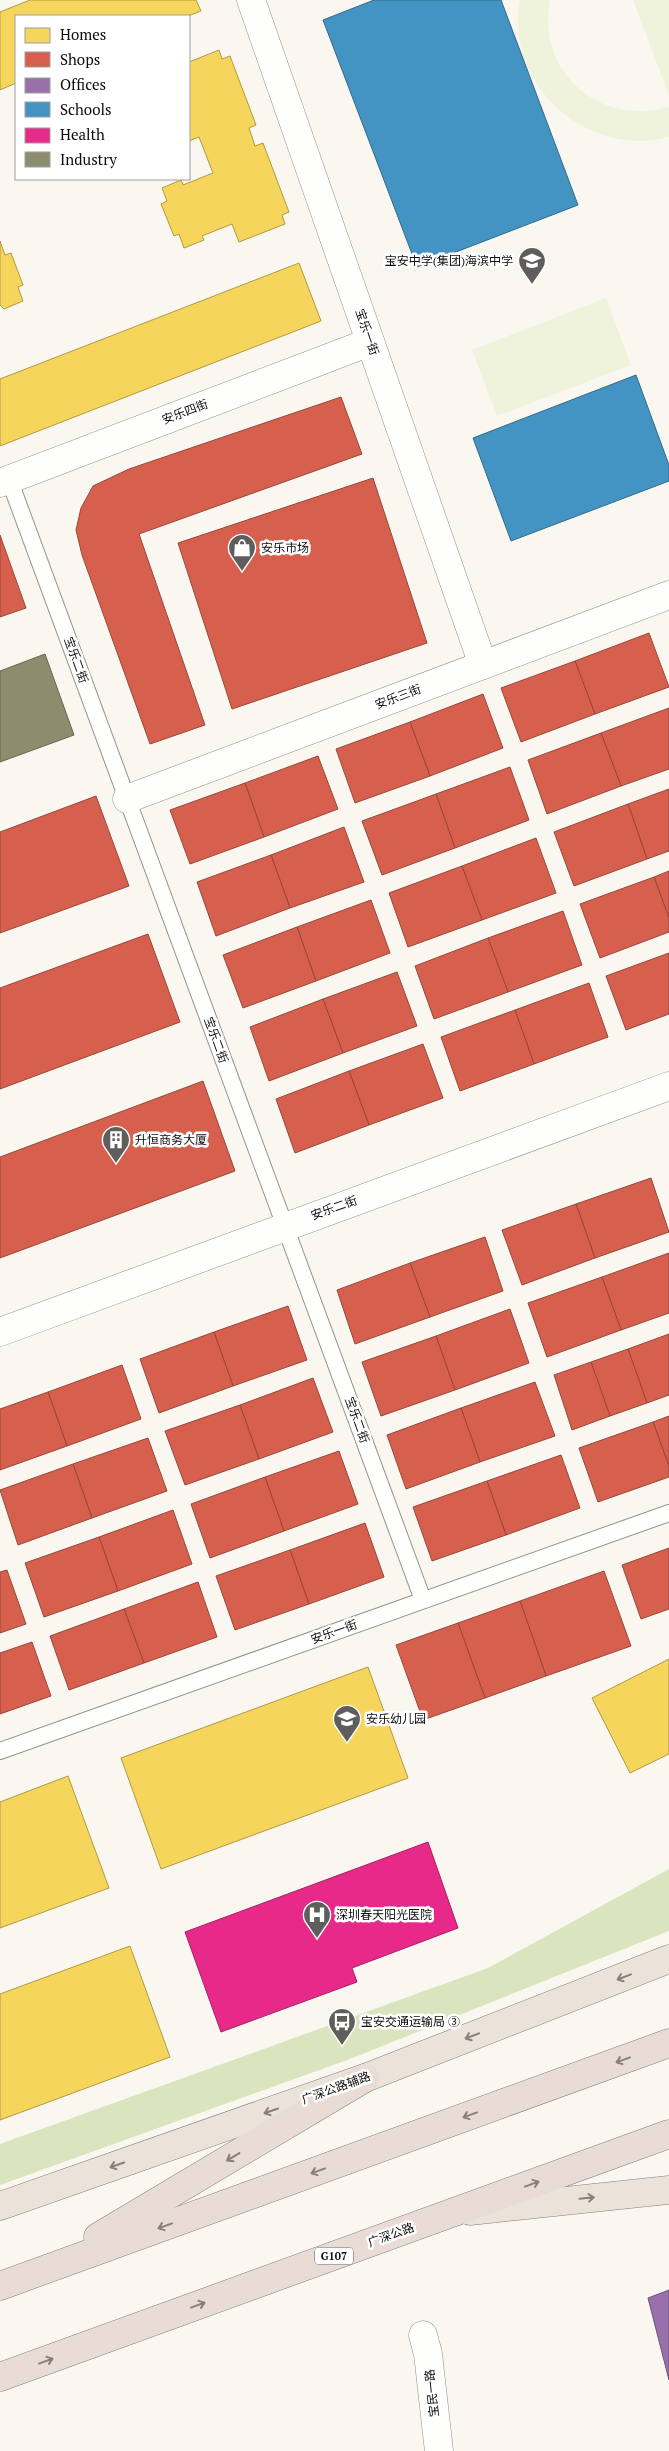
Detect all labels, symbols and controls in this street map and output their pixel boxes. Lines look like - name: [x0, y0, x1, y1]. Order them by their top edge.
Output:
- legend: [15, 15, 190, 180]
- text: Homes: [60, 24, 106, 44]
- text: Shops: [60, 49, 100, 69]
- text: Offices: [60, 74, 106, 94]
- text: Schools: [60, 99, 111, 119]
- text: Health: [60, 124, 105, 144]
- text: Industry: [60, 149, 117, 169]
- school or university icon: 宝安中学(集团)海滨中学: [517, 246, 547, 285]
- place label: 宝安中学(集团)海滨中学: [385, 253, 513, 268]
- street label: 宝乐一街: [353, 307, 382, 357]
- street label: 安乐四街: [160, 396, 210, 427]
- shop icon: 安乐市场: [227, 533, 257, 572]
- place label: 安乐市场: [261, 540, 309, 555]
- street label: 宝乐二街: [61, 635, 92, 685]
- street label: 安乐三街: [373, 681, 423, 712]
- street label: 宝乐二街: [201, 1015, 232, 1065]
- building icon: 升恒商务大厦: [101, 1125, 131, 1164]
- place label: 升恒商务大厦: [135, 1132, 207, 1147]
- street label: 安乐二街: [309, 1192, 359, 1223]
- street label: 宝乐二街: [342, 1395, 373, 1445]
- street label: 安乐一街: [309, 1616, 359, 1647]
- school or university icon: 安乐幼儿园: [332, 1704, 362, 1743]
- place label: 安乐幼儿园: [366, 1711, 426, 1726]
- hospital icon: 深圳春天阳光医院: [302, 1900, 332, 1939]
- place label: 深圳春天阳光医院: [336, 1907, 432, 1922]
- one-way arrow: [616, 1973, 632, 1982]
- bus stop icon: 宝安交通运输局 ③: [327, 2007, 357, 2046]
- place label: 宝安交通运输局 ③: [361, 2014, 460, 2029]
- one-way arrow: [465, 2032, 480, 2041]
- one-way arrow: [616, 2056, 631, 2065]
- street label: 广深公路辅路: [299, 2068, 372, 2107]
- one-way arrow: [263, 2107, 279, 2116]
- one-way arrow: [463, 2111, 479, 2120]
- one-way arrow: [226, 2152, 240, 2162]
- one-way arrow: [110, 2161, 126, 2170]
- one-way arrow: [310, 2167, 326, 2176]
- one-way arrow: [524, 2179, 539, 2188]
- one-way arrow: [579, 2194, 595, 2203]
- street label: 广深公路: [366, 2219, 416, 2250]
- one-way arrow: [158, 2222, 173, 2231]
- road number: G107: [315, 2248, 353, 2264]
- one-way arrow: [190, 2300, 206, 2309]
- one-way arrow: [38, 2356, 53, 2365]
- street label: 宝民一路: [422, 2368, 441, 2418]

